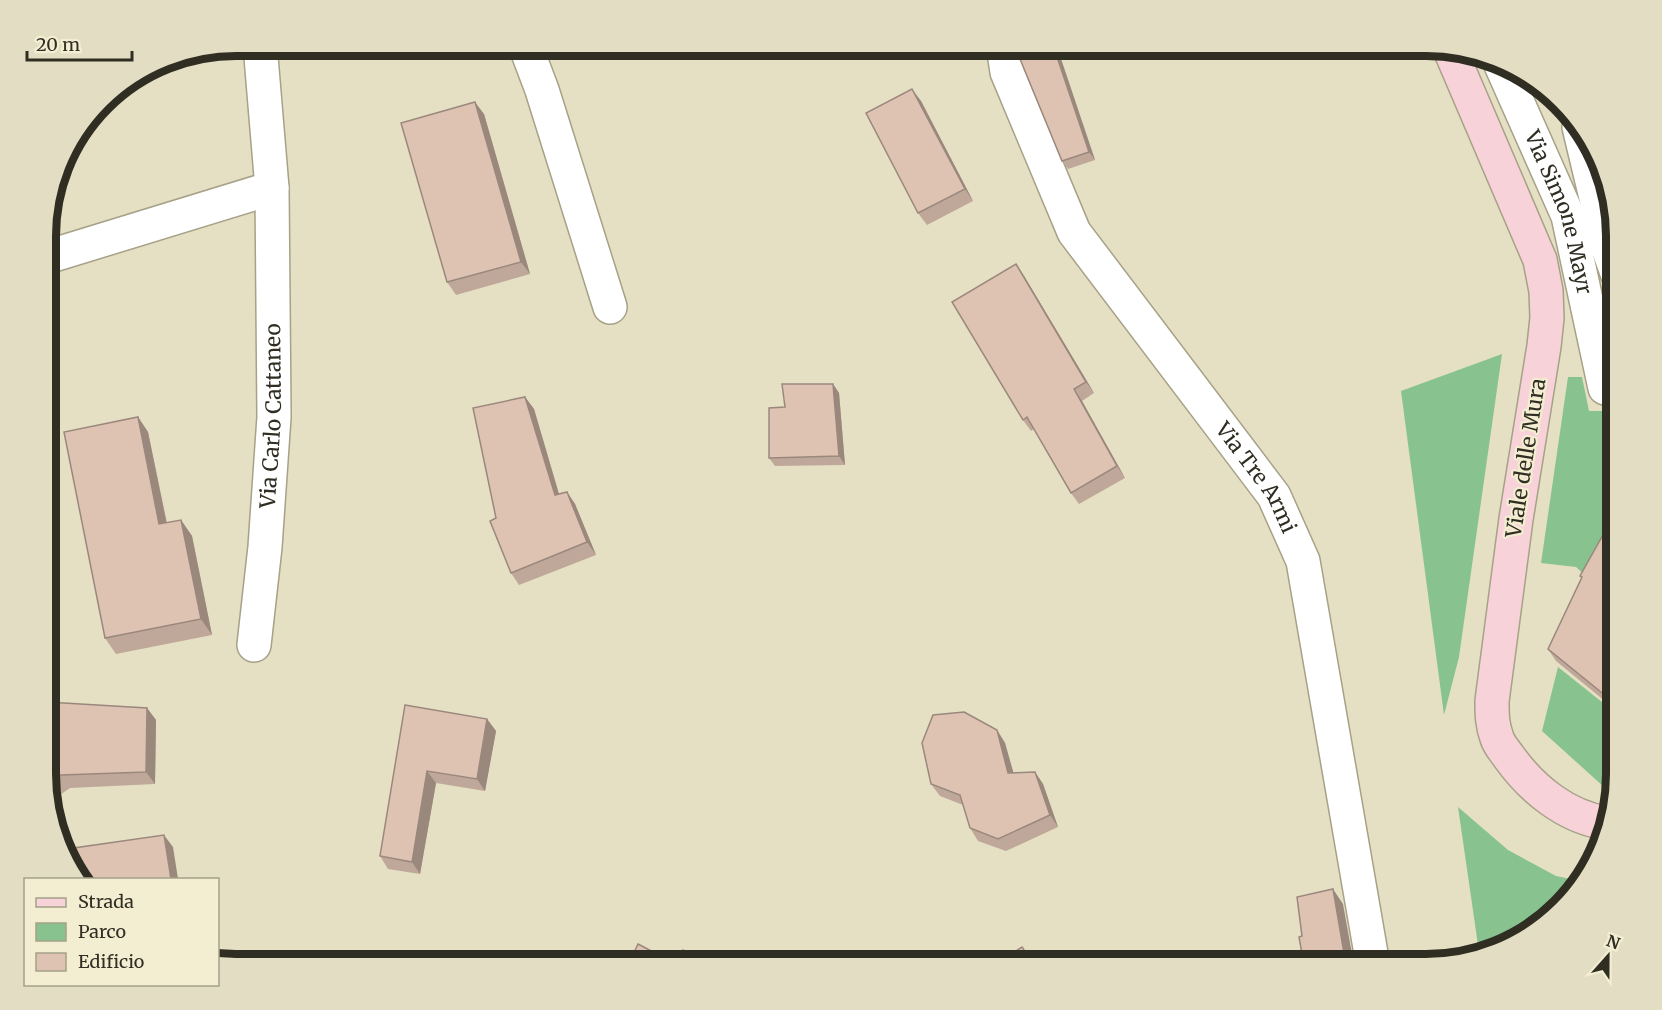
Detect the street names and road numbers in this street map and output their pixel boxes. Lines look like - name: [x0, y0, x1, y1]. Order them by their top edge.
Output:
- street label: Via Simone Mayr: [1518, 125, 1598, 297]
- street label: Via Carlo Cattaneo: [254, 323, 287, 510]
- street label: Viale delle Mura: [1499, 376, 1551, 540]
- street label: Via Tre Armi: [1209, 416, 1303, 537]

